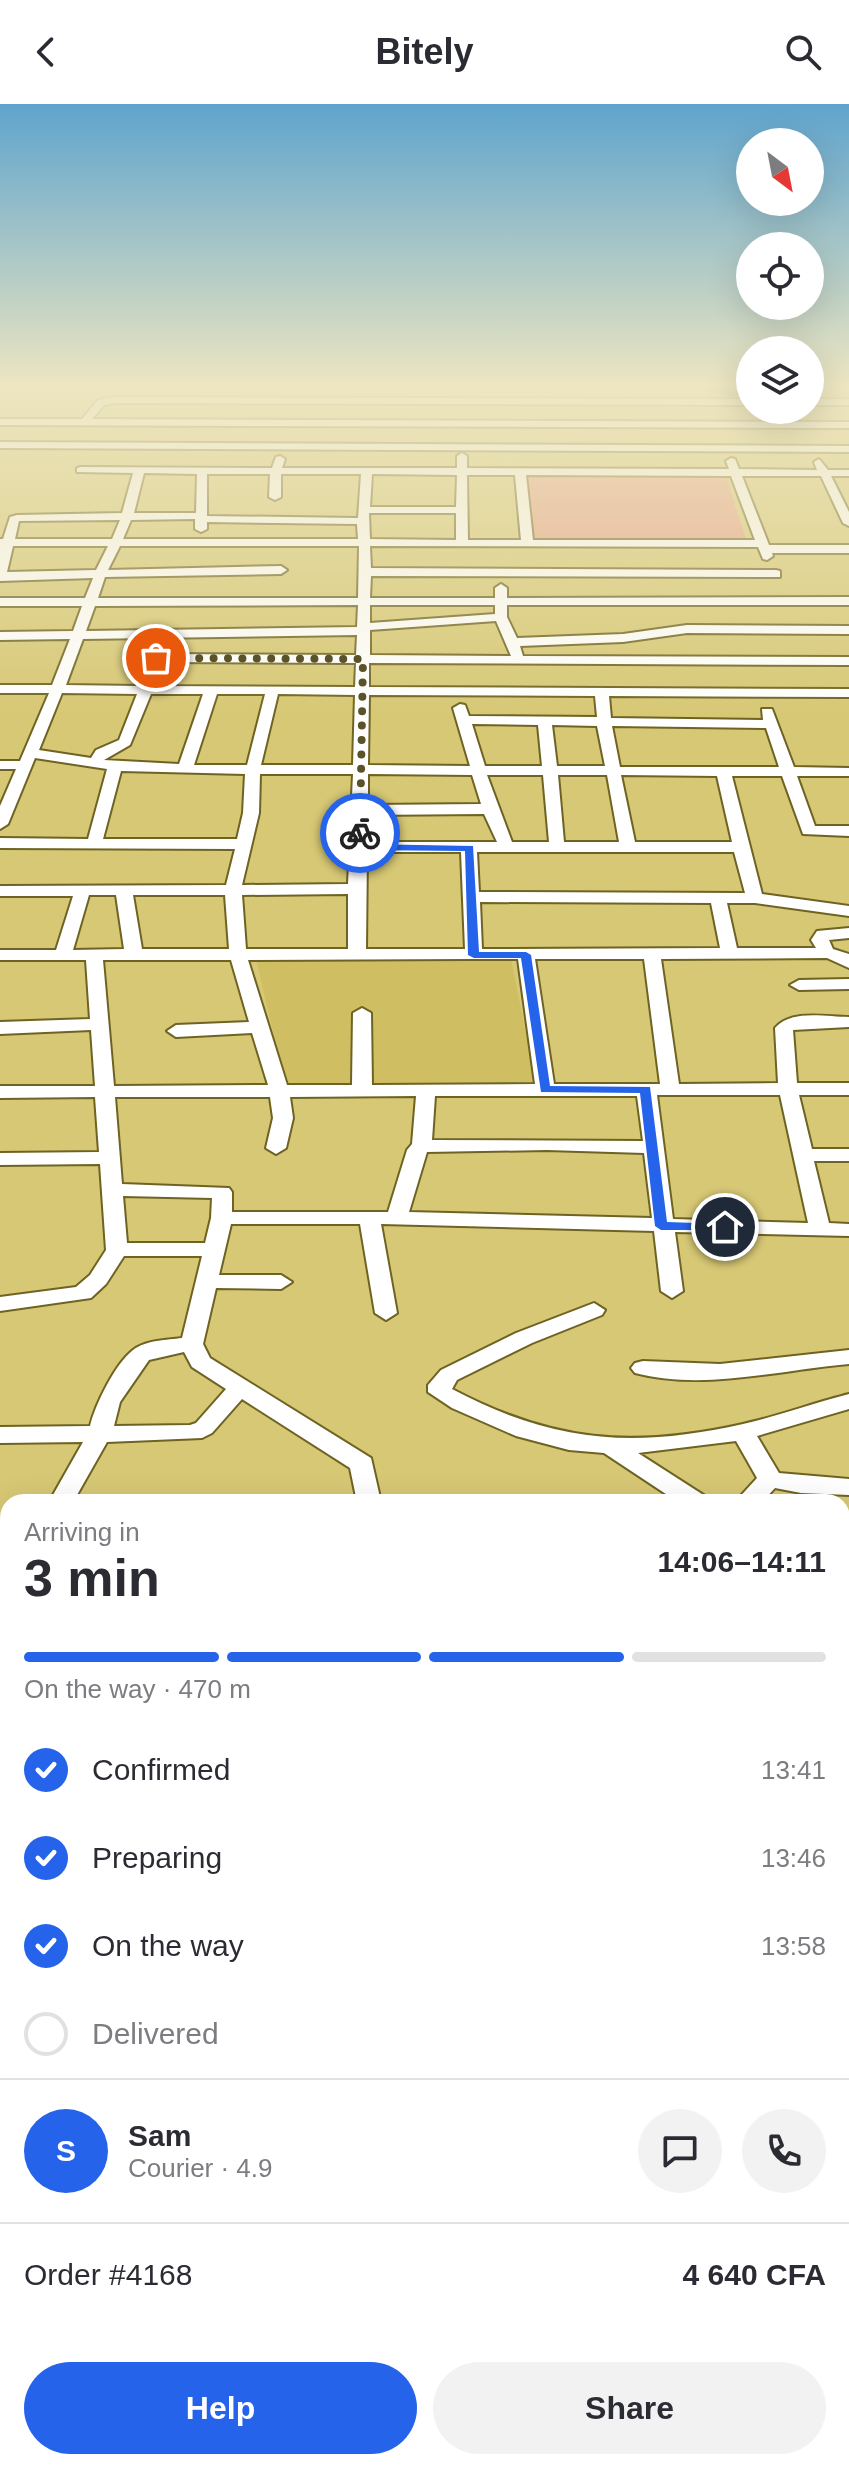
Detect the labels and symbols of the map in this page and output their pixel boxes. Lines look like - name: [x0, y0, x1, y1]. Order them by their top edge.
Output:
- north arrow: [736, 128, 824, 216]
- pin: [122, 624, 190, 692]
- courier: [320, 793, 400, 873]
- pin: [691, 1193, 759, 1261]

